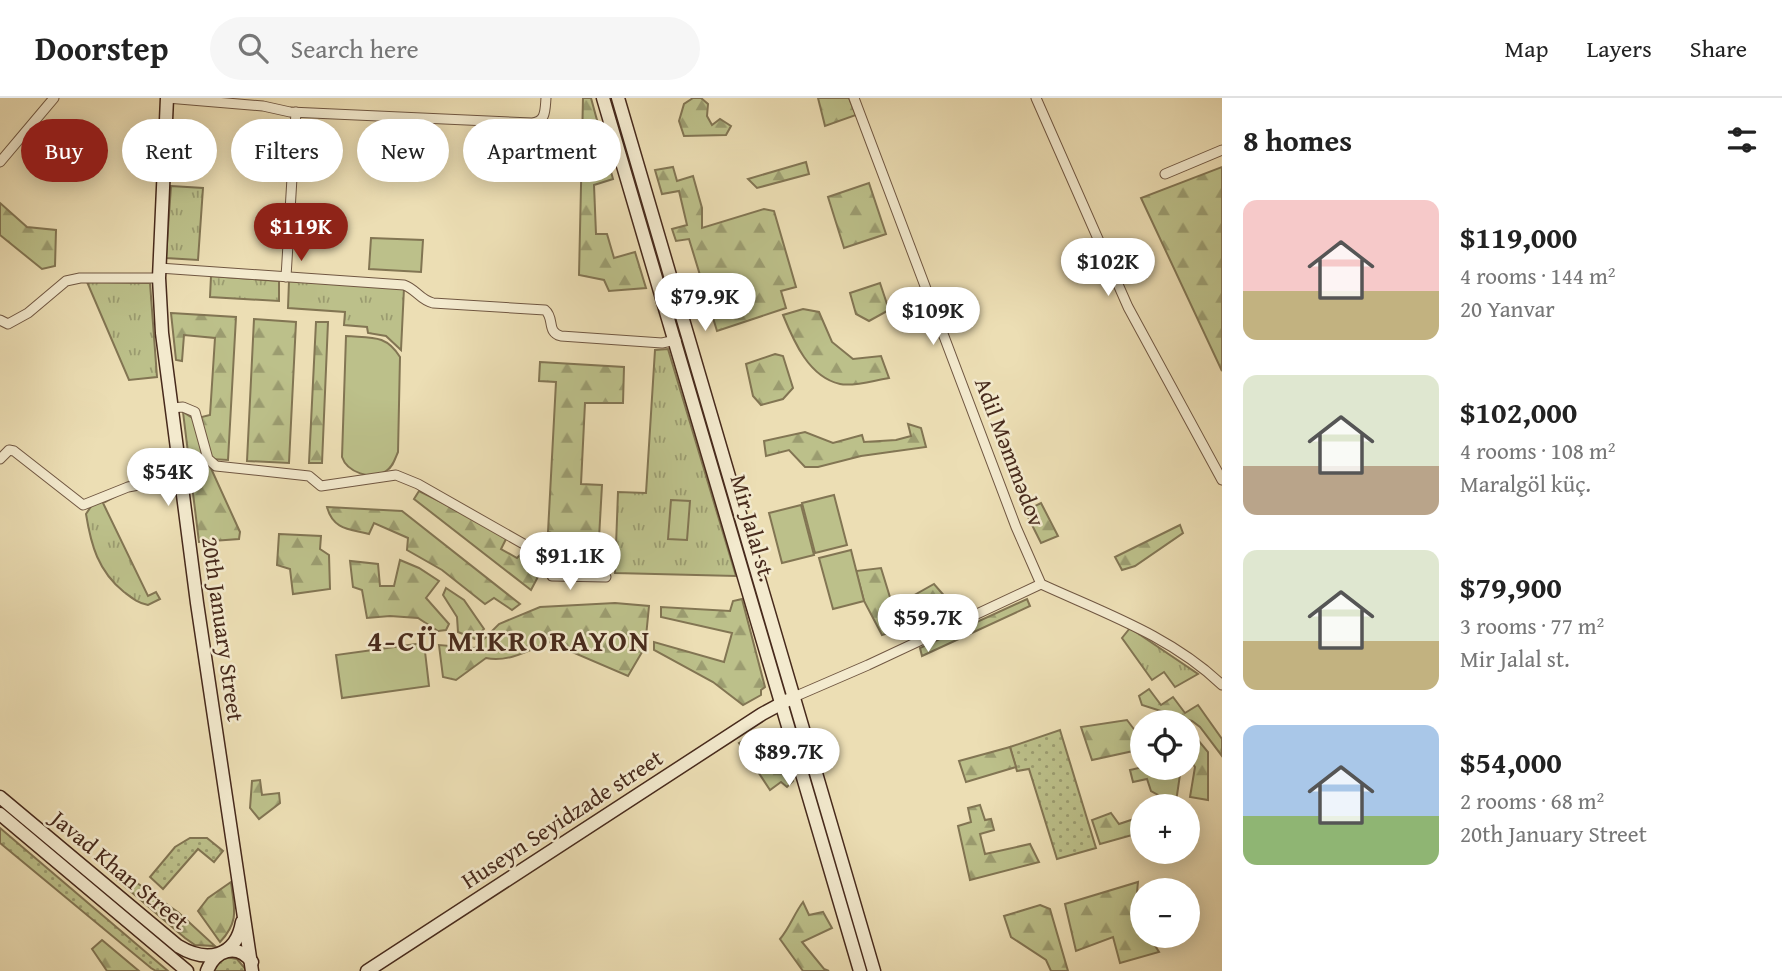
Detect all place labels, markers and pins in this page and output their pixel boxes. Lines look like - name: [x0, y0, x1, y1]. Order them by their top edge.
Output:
- pin: $119K: [252, 204, 350, 263]
- pin: $102K: [1059, 238, 1157, 298]
- pin: $79.9K: [648, 274, 762, 333]
- pin: $109K: [884, 288, 982, 347]
- pin: $54K: [127, 448, 209, 508]
- pin: $91.1K: [513, 532, 627, 592]
- pin: $59.7K: [871, 594, 985, 654]
- pin: $89.7K: [732, 728, 846, 788]

